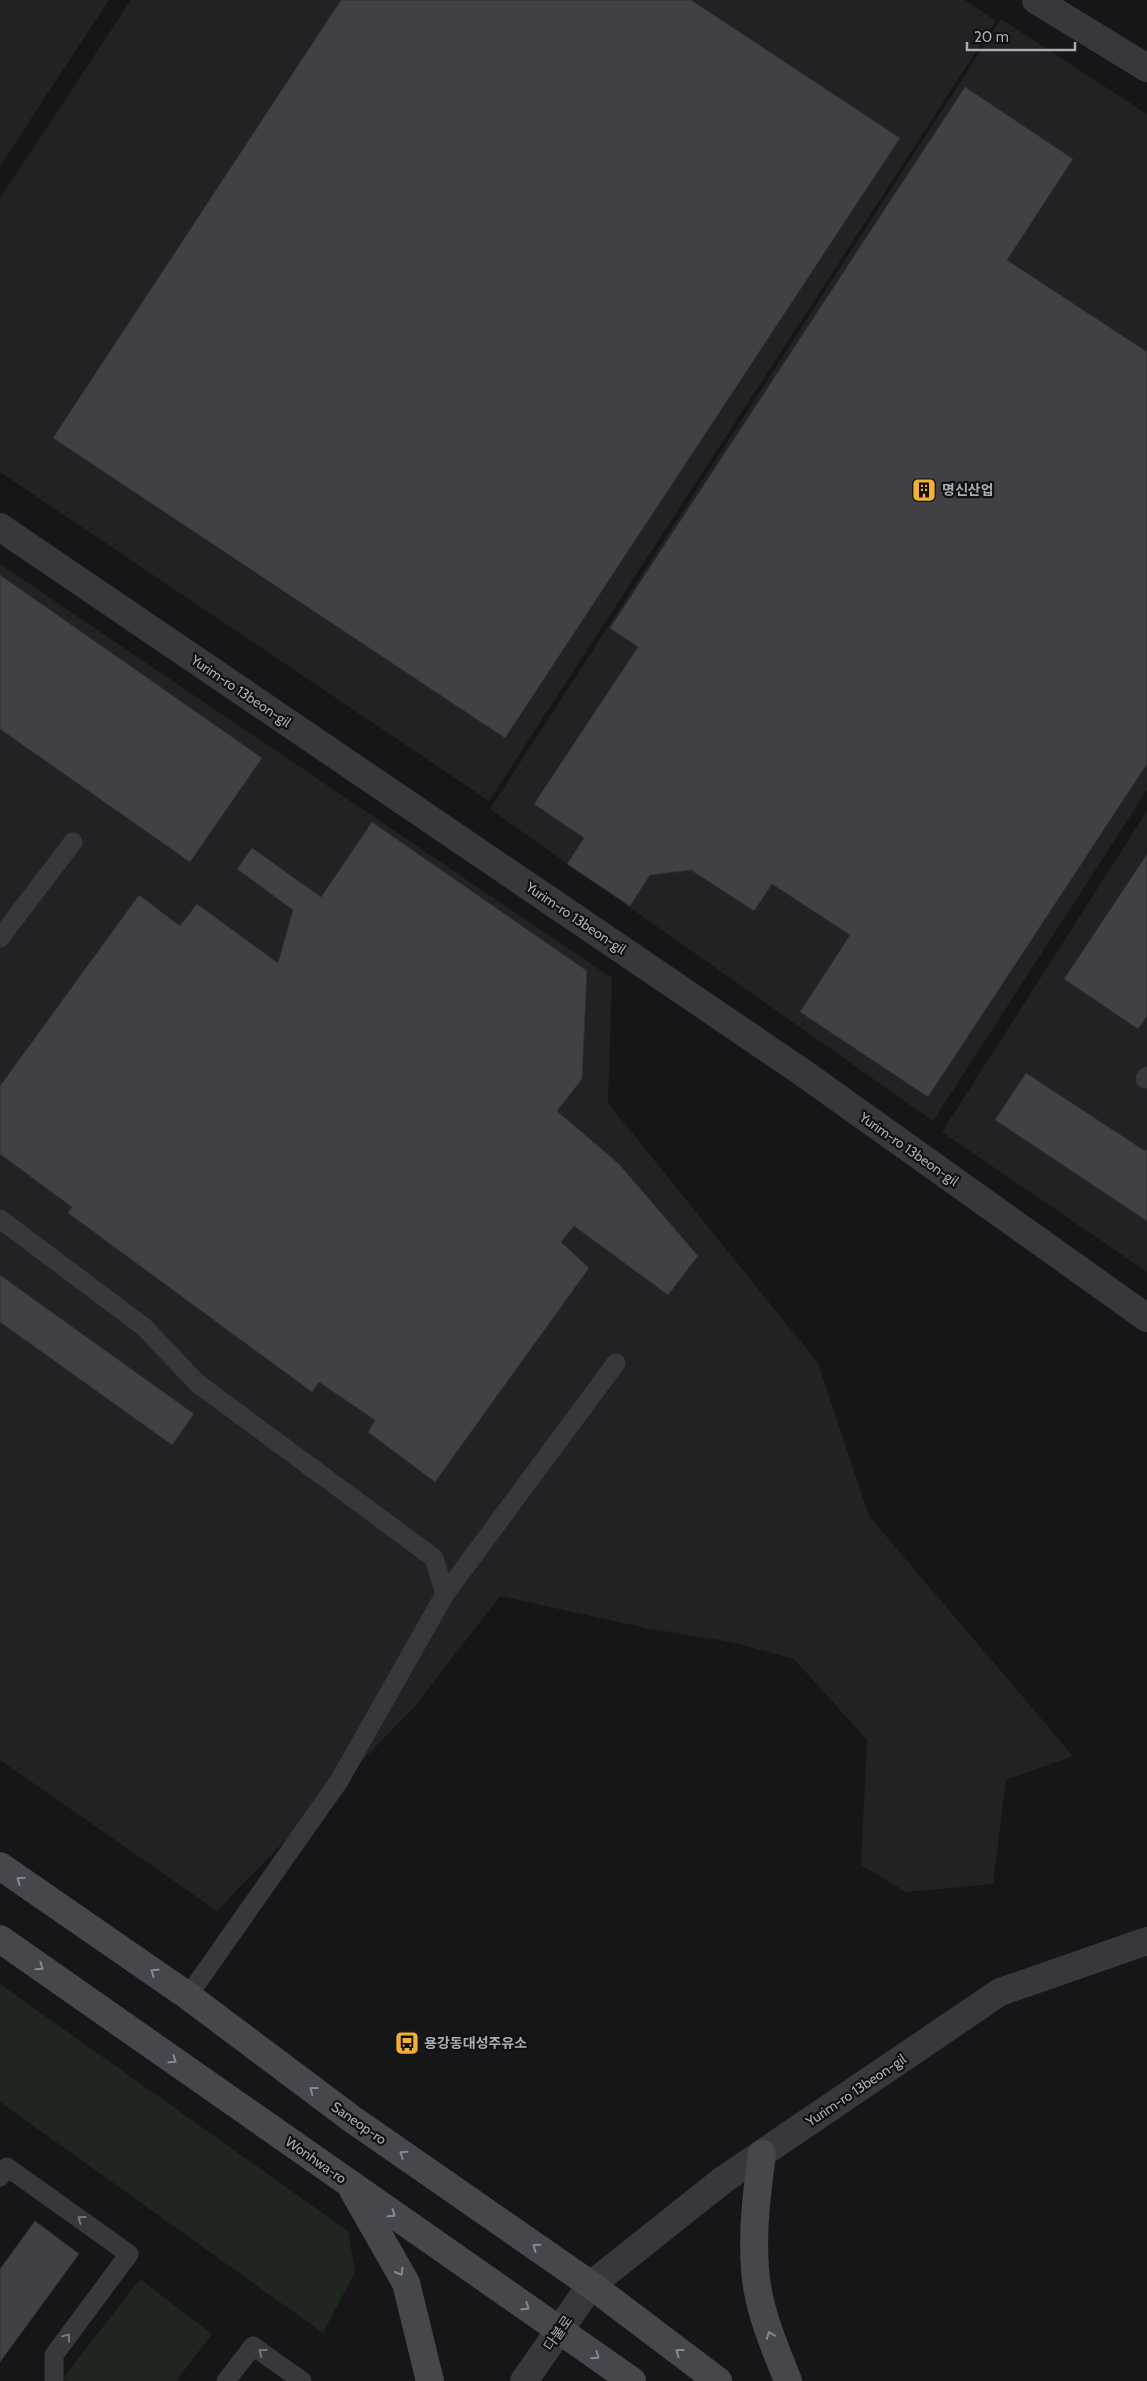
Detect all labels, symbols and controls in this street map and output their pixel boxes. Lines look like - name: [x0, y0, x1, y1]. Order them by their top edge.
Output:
- scale bar: [967, 20, 1074, 52]
- text: 20 m: [974, 28, 1009, 46]
- building icon: 명신산업: [911, 477, 937, 503]
- place label: 명신산업: [942, 481, 994, 499]
- street label: Yurim-ro 13beon-gil: [187, 650, 295, 732]
- street label: Yurim-ro 13beon-gil: [522, 877, 630, 959]
- street label: Yurim-ro 13beon-gil: [855, 1107, 963, 1190]
- one-way arrow: [17, 1877, 26, 1886]
- one-way arrow: [34, 1961, 44, 1970]
- one-way arrow: [150, 1969, 160, 1978]
- bus stop icon: 용강동대성주유소: [394, 2030, 420, 2056]
- place label: 용강동대성주유소: [424, 2034, 527, 2052]
- street label: Yurim-ro 13beon-gil: [802, 2049, 910, 2131]
- one-way arrow: [167, 2055, 176, 2063]
- one-way arrow: [310, 2087, 319, 2095]
- street label: Saneop-ro: [328, 2097, 390, 2149]
- street label: Wonhwa-ro: [282, 2132, 350, 2188]
- one-way arrow: [399, 2151, 409, 2160]
- one-way arrow: [387, 2208, 396, 2217]
- one-way arrow: [77, 2216, 86, 2225]
- one-way arrow: [533, 2244, 542, 2253]
- one-way arrow: [393, 2267, 403, 2276]
- one-way arrow: [520, 2301, 529, 2310]
- street label: 다불로: [540, 2312, 577, 2354]
- one-way arrow: [766, 2332, 776, 2340]
- one-way arrow: [62, 2334, 70, 2343]
- one-way arrow: [676, 2349, 685, 2357]
- one-way arrow: [259, 2350, 268, 2358]
- one-way arrow: [590, 2350, 599, 2359]

